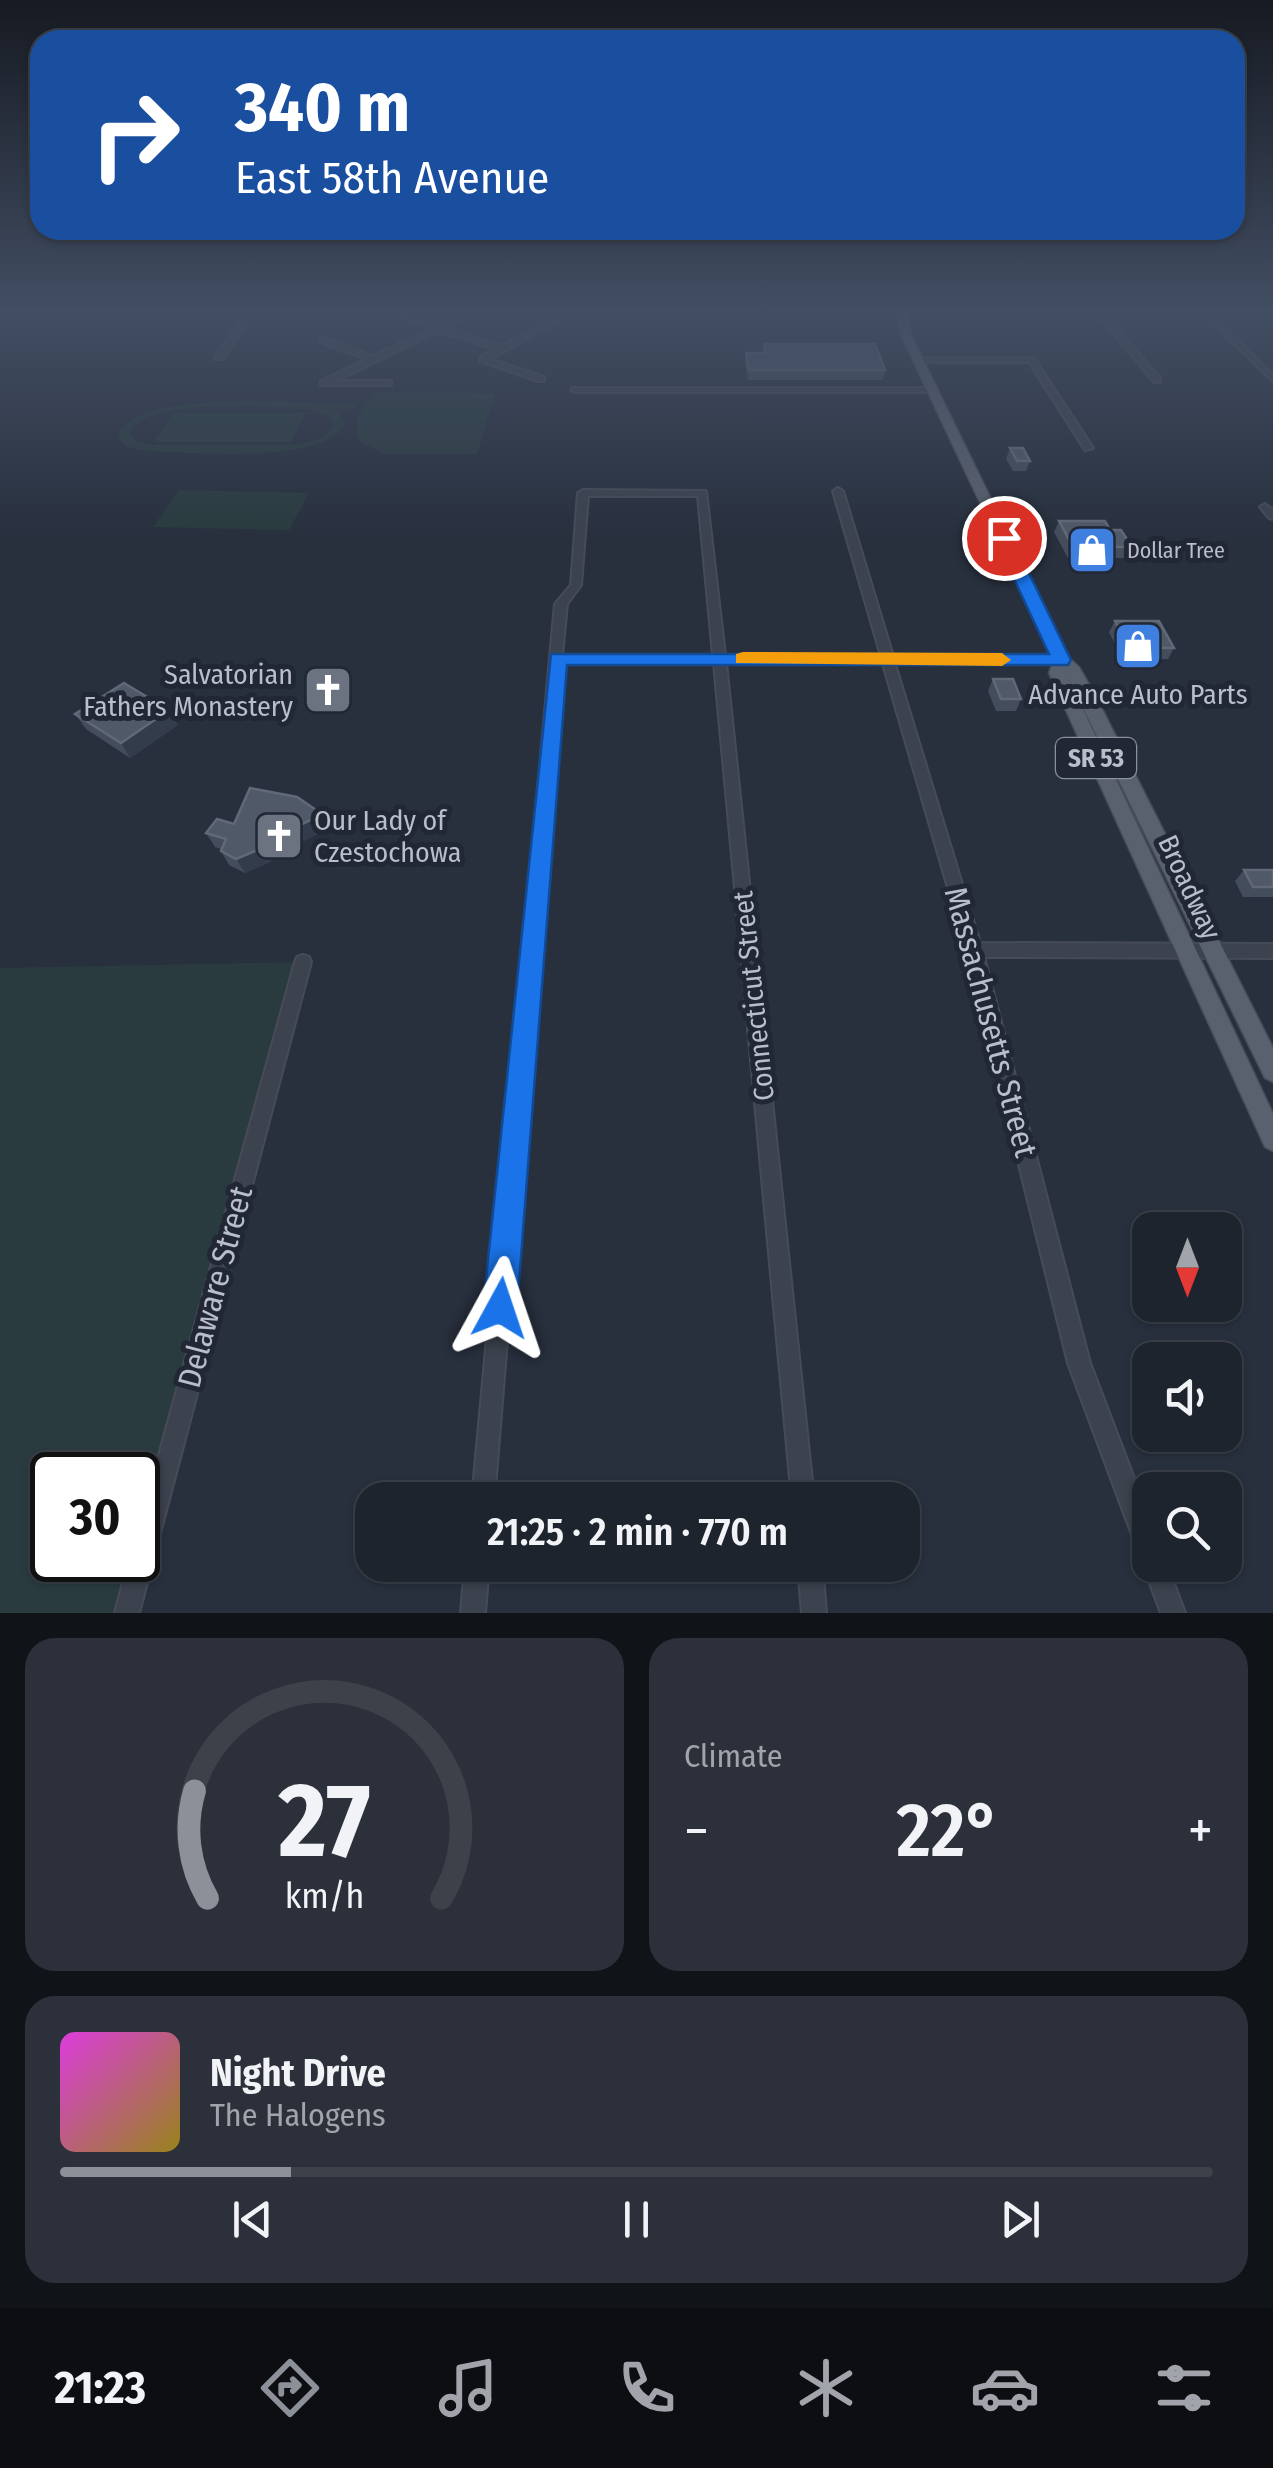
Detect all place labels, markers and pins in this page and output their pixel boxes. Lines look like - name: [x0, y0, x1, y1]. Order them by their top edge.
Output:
- pin: [962, 496, 1047, 581]
- shop icon: Dollar Tree: [1066, 524, 1118, 576]
- place label: Dollar Tree: [1127, 537, 1225, 564]
- shop icon: Advance Auto Parts: [1112, 620, 1164, 672]
- place label: Salvatorian Fathers Monastery: [83, 658, 294, 723]
- church icon: Salvatorian Fathers Monastery: [302, 664, 354, 716]
- place label: Advance Auto Parts: [1028, 678, 1248, 711]
- place label: Our Lady of Czestochowa: [314, 804, 461, 869]
- church icon: Our Lady of Czestochowa: [253, 810, 305, 862]

